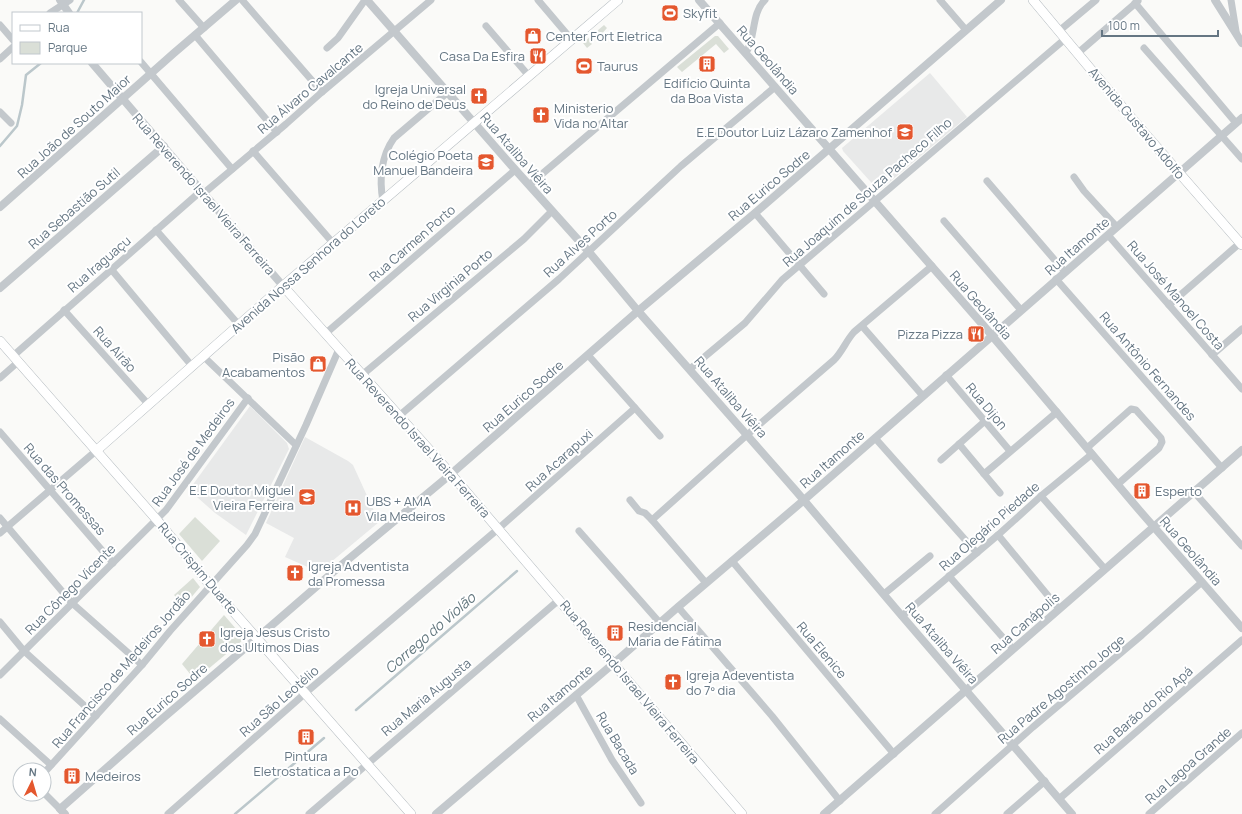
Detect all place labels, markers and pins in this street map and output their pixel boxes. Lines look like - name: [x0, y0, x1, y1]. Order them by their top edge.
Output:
- sports icon: Skyfit: [660, 3, 680, 23]
- place label: Skyfit: [683, 4, 717, 22]
- shop icon: Center Fort Eletrica: [523, 26, 543, 46]
- place label: Center Fort Eletrica: [546, 27, 662, 45]
- restaurant icon: Casa Da Esfira: [528, 46, 548, 66]
- place label: Casa Da Esfira: [440, 47, 525, 65]
- building icon: Edifício Quinta da Boa Vista: [697, 54, 717, 74]
- sports icon: Taurus: [574, 56, 594, 76]
- place label: Taurus: [597, 57, 638, 75]
- place label: Edifício Quinta da Boa Vista: [664, 74, 750, 107]
- place label: Igreja Universal do Reino de Deus: [362, 80, 466, 113]
- church icon: Igreja Universal do Reino de Deus: [469, 86, 489, 106]
- place label: Ministerio Vida no Altar: [554, 99, 629, 132]
- church icon: Ministerio Vida no Altar: [531, 105, 551, 125]
- school or university icon: E.E Doutor Luiz Lázaro Zamenhof: [895, 122, 915, 142]
- place label: E.E Doutor Luiz Lázaro Zamenhof: [697, 123, 892, 141]
- place label: Colégio Poeta Manuel Bandeira: [373, 146, 473, 179]
- school or university icon: Colégio Poeta Manuel Bandeira: [476, 152, 496, 172]
- restaurant icon: Pizza Pizza: [966, 324, 986, 344]
- place label: Pizza Pizza: [897, 325, 963, 343]
- place label: Pisão Acabamentos: [222, 348, 305, 381]
- shop icon: Pisão Acabamentos: [308, 354, 328, 374]
- place label: E.E Doutor Miguel Vieira Ferreira: [189, 481, 294, 514]
- building icon: Esperto: [1132, 481, 1152, 501]
- place label: Esperto: [1155, 482, 1202, 500]
- school or university icon: E.E Doutor Miguel Vieira Ferreira: [297, 487, 317, 507]
- place label: UBS + AMA Vila Medeiros: [366, 492, 446, 525]
- hospital icon: UBS + AMA Vila Medeiros: [343, 498, 363, 518]
- place label: Igreja Adventista da Promessa: [308, 557, 409, 590]
- church icon: Igreja Adventista da Promessa: [285, 563, 305, 583]
- place label: Residencial Maria de Fátima: [628, 617, 722, 650]
- place label: Igreja Jesus Cristo dos Ultimos Dias: [220, 623, 330, 656]
- building icon: Residencial Maria de Fátima: [605, 623, 625, 643]
- church icon: Igreja Jesus Cristo dos Ultimos Dias: [197, 629, 217, 649]
- place label: Igreja Adeventista do 7º dia: [686, 666, 794, 699]
- church icon: Igreja Adeventista do 7º dia: [663, 672, 683, 692]
- building icon: Pintura Eletrostatica a Po: [296, 727, 316, 747]
- place label: Pintura Eletrostatica a Po: [253, 747, 359, 780]
- building icon: Medeiros: [62, 766, 82, 786]
- place label: Medeiros: [85, 767, 141, 785]

